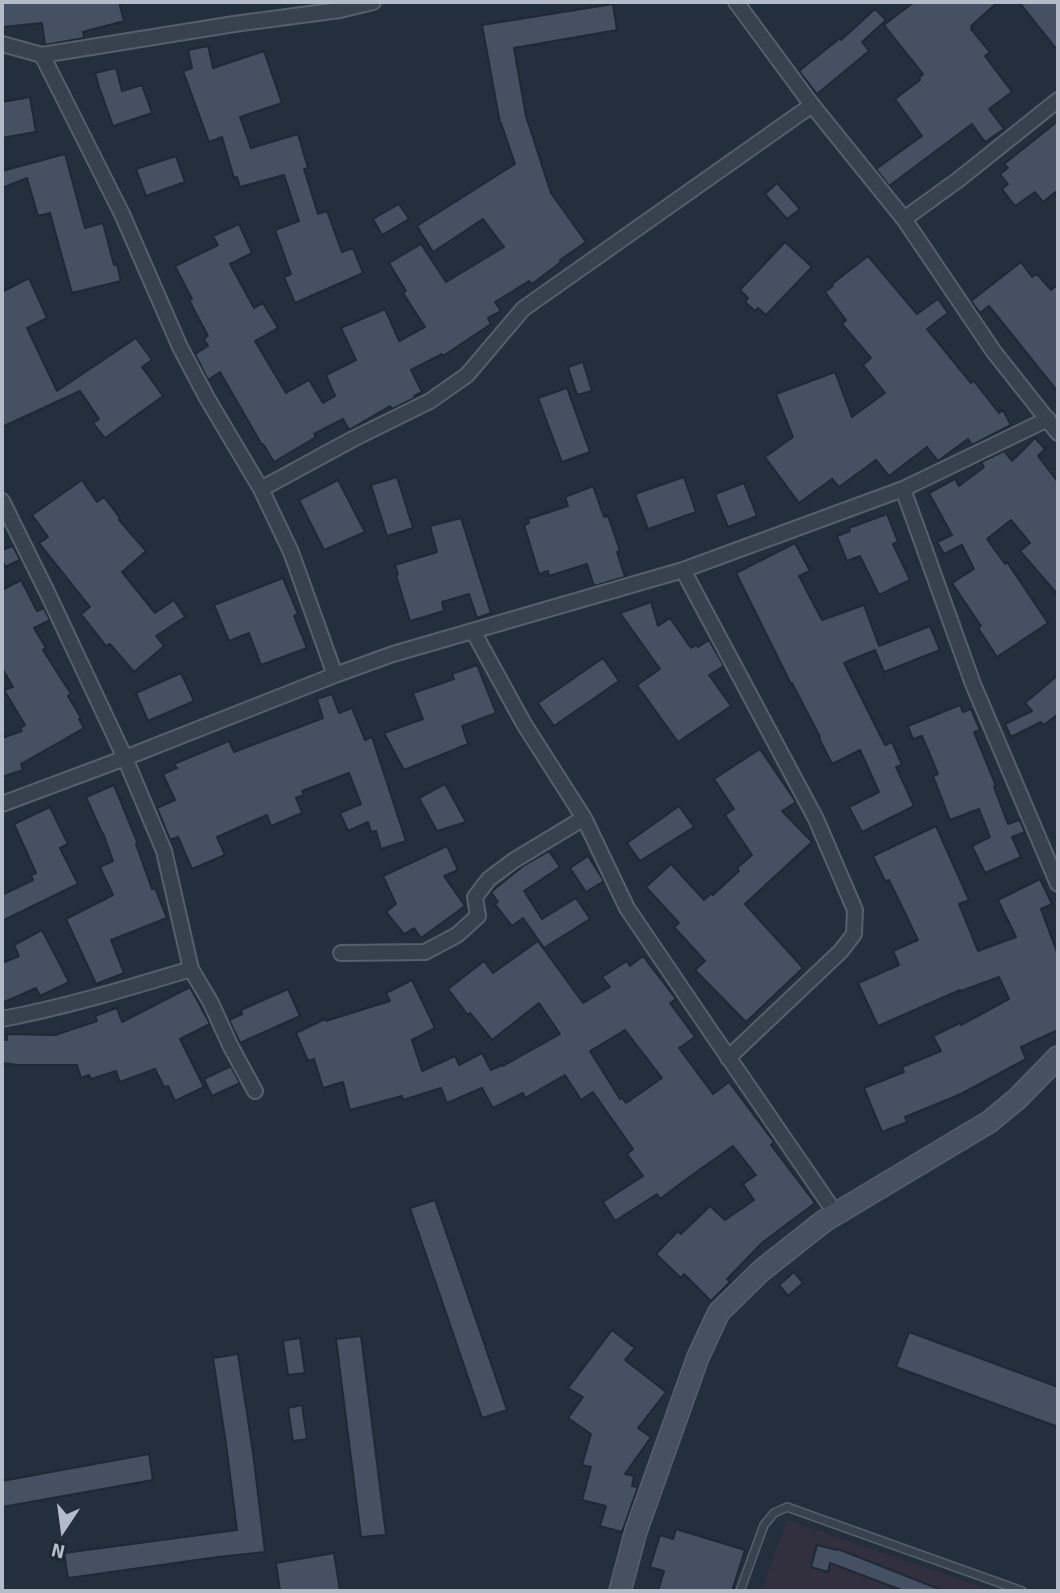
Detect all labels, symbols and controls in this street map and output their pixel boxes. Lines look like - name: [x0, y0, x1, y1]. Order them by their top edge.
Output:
- north arrow: [28, 1495, 98, 1565]
- text: N: [49, 1537, 67, 1564]

